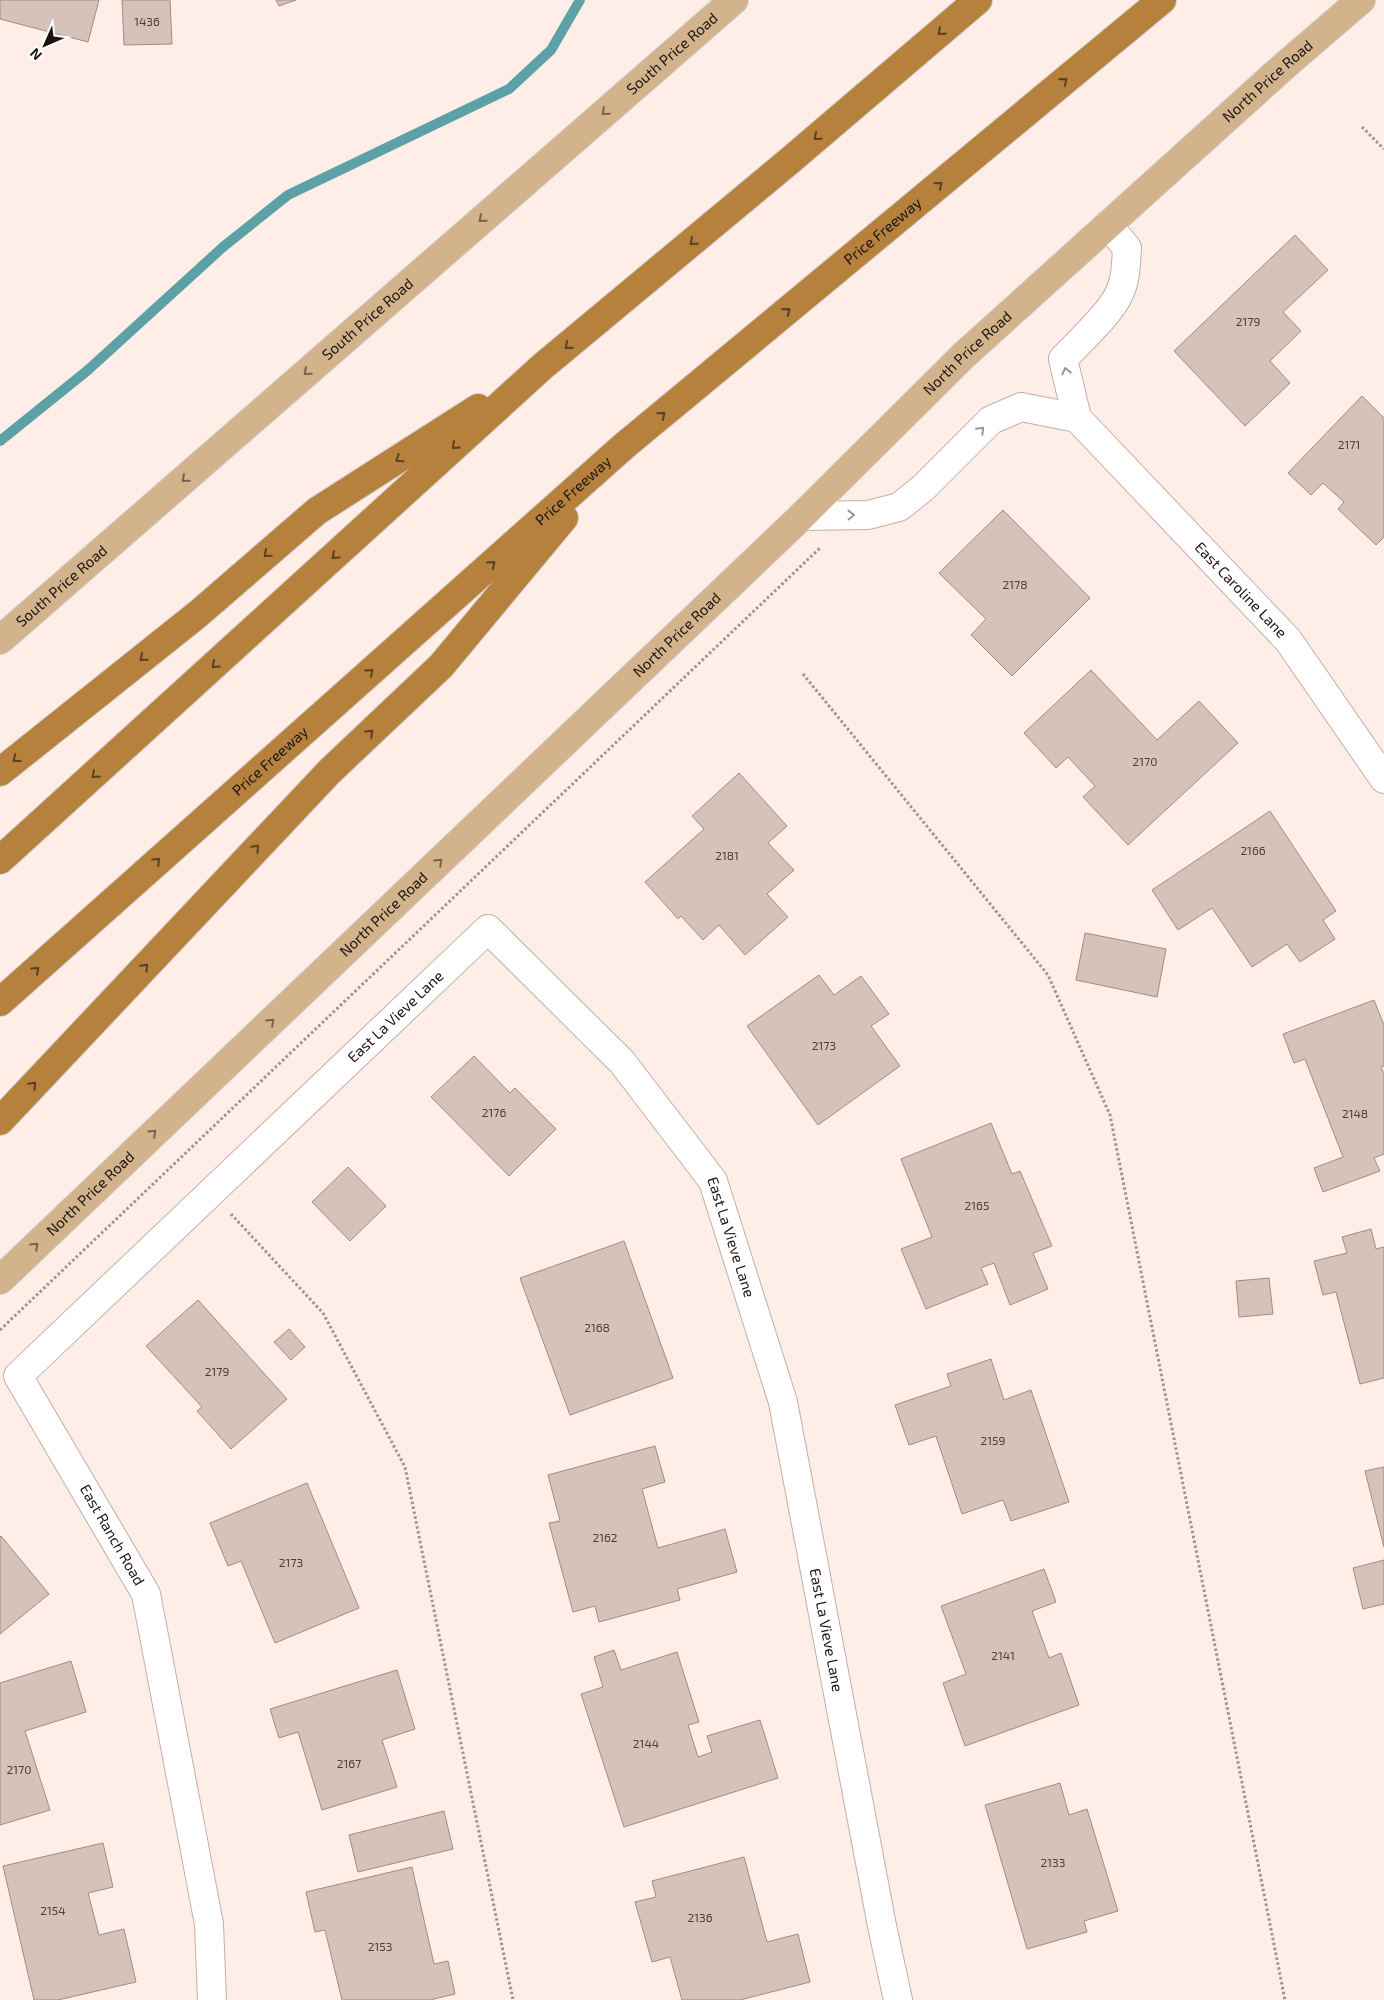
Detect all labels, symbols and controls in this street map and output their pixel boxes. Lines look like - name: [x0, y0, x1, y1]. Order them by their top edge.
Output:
- street label: South Price Road: [622, 8, 721, 98]
- house number: 1436: [134, 14, 160, 28]
- north arrow: [20, 20, 70, 70]
- one-way arrow: [937, 26, 946, 35]
- street label: North Price Road: [1218, 36, 1316, 125]
- text: N: [26, 45, 45, 64]
- one-way arrow: [1058, 79, 1067, 87]
- one-way arrow: [601, 106, 610, 115]
- one-way arrow: [814, 132, 823, 141]
- one-way arrow: [933, 181, 942, 190]
- street label: Price Freeway: [840, 193, 925, 268]
- one-way arrow: [479, 213, 488, 222]
- one-way arrow: [689, 236, 698, 245]
- street label: South Price Road: [318, 274, 416, 363]
- street label: North Price Road: [919, 307, 1015, 398]
- one-way arrow: [781, 308, 790, 317]
- house number: 2179: [1236, 314, 1260, 328]
- one-way arrow: [564, 340, 573, 349]
- one-way arrow: [304, 366, 313, 375]
- one-way arrow: [1061, 366, 1072, 375]
- one-way arrow: [656, 412, 665, 421]
- one-way arrow: [976, 427, 985, 436]
- house number: 2171: [1338, 437, 1360, 451]
- one-way arrow: [452, 440, 461, 449]
- one-way arrow: [395, 452, 404, 462]
- street label: Price Freeway: [531, 452, 614, 529]
- one-way arrow: [181, 473, 190, 482]
- one-way arrow: [847, 510, 855, 521]
- street label: East Caroline Lane: [1191, 538, 1291, 641]
- street label: South Price Road: [12, 541, 110, 630]
- one-way arrow: [264, 548, 273, 557]
- one-way arrow: [332, 550, 341, 559]
- one-way arrow: [486, 561, 495, 570]
- house number: 2178: [1003, 577, 1027, 591]
- street label: North Price Road: [629, 588, 724, 680]
- one-way arrow: [140, 653, 149, 661]
- one-way arrow: [212, 660, 221, 669]
- one-way arrow: [365, 669, 374, 678]
- street label: Price Freeway: [228, 722, 311, 799]
- one-way arrow: [365, 730, 374, 739]
- one-way arrow: [13, 754, 22, 762]
- house number: 2170: [1133, 754, 1157, 768]
- one-way arrow: [91, 769, 100, 778]
- house number: 2166: [1240, 843, 1266, 857]
- one-way arrow: [250, 845, 259, 854]
- house number: 2181: [715, 848, 739, 862]
- one-way arrow: [152, 858, 161, 867]
- one-way arrow: [433, 858, 442, 867]
- street label: North Price Road: [335, 868, 431, 960]
- one-way arrow: [139, 963, 148, 972]
- street label: East La Vieve Lane: [343, 966, 447, 1066]
- one-way arrow: [31, 967, 40, 976]
- one-way arrow: [265, 1019, 274, 1028]
- house number: 2173: [812, 1038, 836, 1052]
- one-way arrow: [27, 1082, 36, 1091]
- house number: 2176: [482, 1105, 506, 1119]
- house number: 2148: [1342, 1106, 1368, 1120]
- one-way arrow: [147, 1130, 156, 1139]
- street label: North Price Road: [42, 1147, 138, 1239]
- street label: East La Vieve Lane: [704, 1174, 759, 1299]
- house number: 2165: [965, 1198, 989, 1212]
- one-way arrow: [29, 1243, 38, 1252]
- house number: 2168: [584, 1320, 610, 1334]
- house number: 2179: [205, 1364, 229, 1378]
- house number: 2159: [981, 1433, 1006, 1447]
- street label: East Ranch Road: [77, 1481, 149, 1588]
- house number: 2162: [592, 1530, 618, 1544]
- house number: 2173: [279, 1555, 303, 1569]
- street label: East La Vieve Lane: [807, 1567, 848, 1693]
- house number: 2141: [991, 1648, 1015, 1662]
- house number: 2144: [633, 1736, 659, 1750]
- house number: 2167: [337, 1756, 361, 1770]
- house number: 2170: [7, 1762, 31, 1776]
- house number: 2133: [1041, 1855, 1065, 1869]
- house number: 2154: [40, 1903, 66, 1917]
- house number: 2136: [687, 1910, 713, 1924]
- house number: 2153: [368, 1939, 392, 1953]

